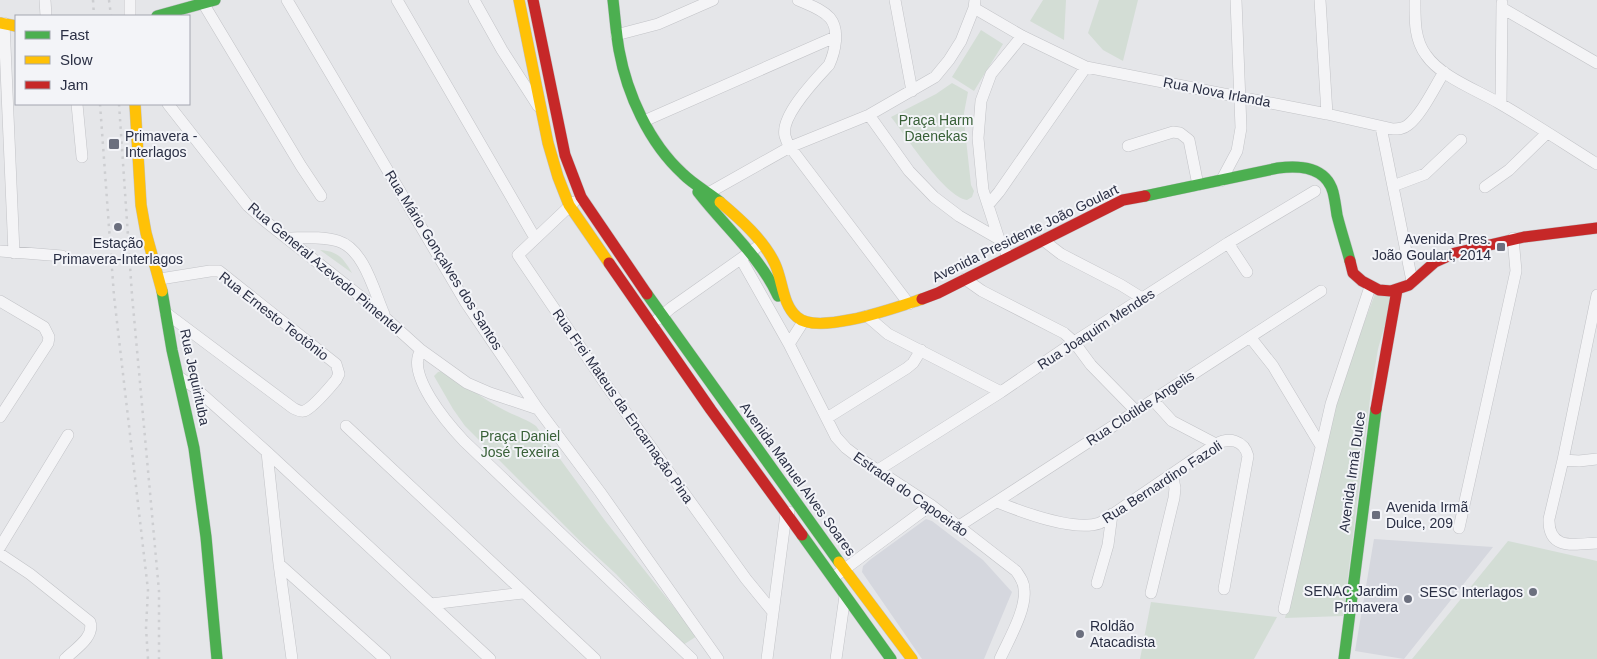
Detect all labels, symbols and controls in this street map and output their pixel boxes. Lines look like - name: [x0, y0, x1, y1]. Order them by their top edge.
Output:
- legend: [15, 15, 190, 105]
- text: Fast: [60, 26, 90, 43]
- text: Slow: [60, 51, 93, 68]
- street label: Rua Nova Irlanda: [1162, 74, 1272, 110]
- text: Jam: [60, 76, 88, 93]
- park label: Praça Harm Daenekas: [899, 112, 973, 144]
- place label: Primavera - Interlagos: [125, 128, 198, 160]
- marker: Primavera - Interlagos: [107, 137, 121, 151]
- street label: Rua Mário Gonçalves dos Santos: [382, 167, 506, 353]
- street label: Avenida Presidente João Goulart: [929, 181, 1121, 285]
- street label: Rua General Azevedo Pimentel: [245, 199, 405, 337]
- marker: Estação Primavera-Interlagos: [112, 221, 124, 233]
- place label: Avenida Pres. João Goulart, 2014: [1372, 231, 1491, 263]
- place label: Estação Primavera-Interlagos: [53, 235, 183, 267]
- marker: Avenida Pres. João Goulart, 2014: [1495, 241, 1507, 253]
- street label: Rua Ernesto Teotônio: [216, 268, 332, 364]
- street label: Rua Joaquim Mendes: [1035, 285, 1157, 373]
- street label: Rua Frei Mateus da Encarnação Pina: [549, 306, 697, 506]
- street label: Rua Jequirituba: [177, 327, 213, 427]
- street label: Rua Clotilde Angelis: [1083, 367, 1197, 449]
- street label: Avenida Manuel Alves Soares: [737, 399, 859, 559]
- street label: Avenida Irmã Dulce: [1336, 410, 1368, 533]
- park label: Praça Daniel José Texeira: [480, 428, 560, 460]
- street label: Rua Bernardino Fazoli: [1099, 437, 1225, 527]
- street label: Estrada do Capoeirão: [851, 448, 972, 540]
- place label: Avenida Irmã Dulce, 209: [1386, 499, 1468, 531]
- marker: Avenida Irmã Dulce, 209: [1370, 509, 1382, 521]
- place label: SENAC Jardim Primavera: [1304, 583, 1398, 615]
- place label: SESC Interlagos: [1420, 584, 1523, 600]
- marker: SESC Interlagos: [1527, 586, 1539, 598]
- marker: SENAC Jardim Primavera: [1402, 593, 1414, 605]
- place label: Roldão Atacadista: [1090, 618, 1156, 650]
- marker: Roldão Atacadista: [1074, 628, 1086, 640]

